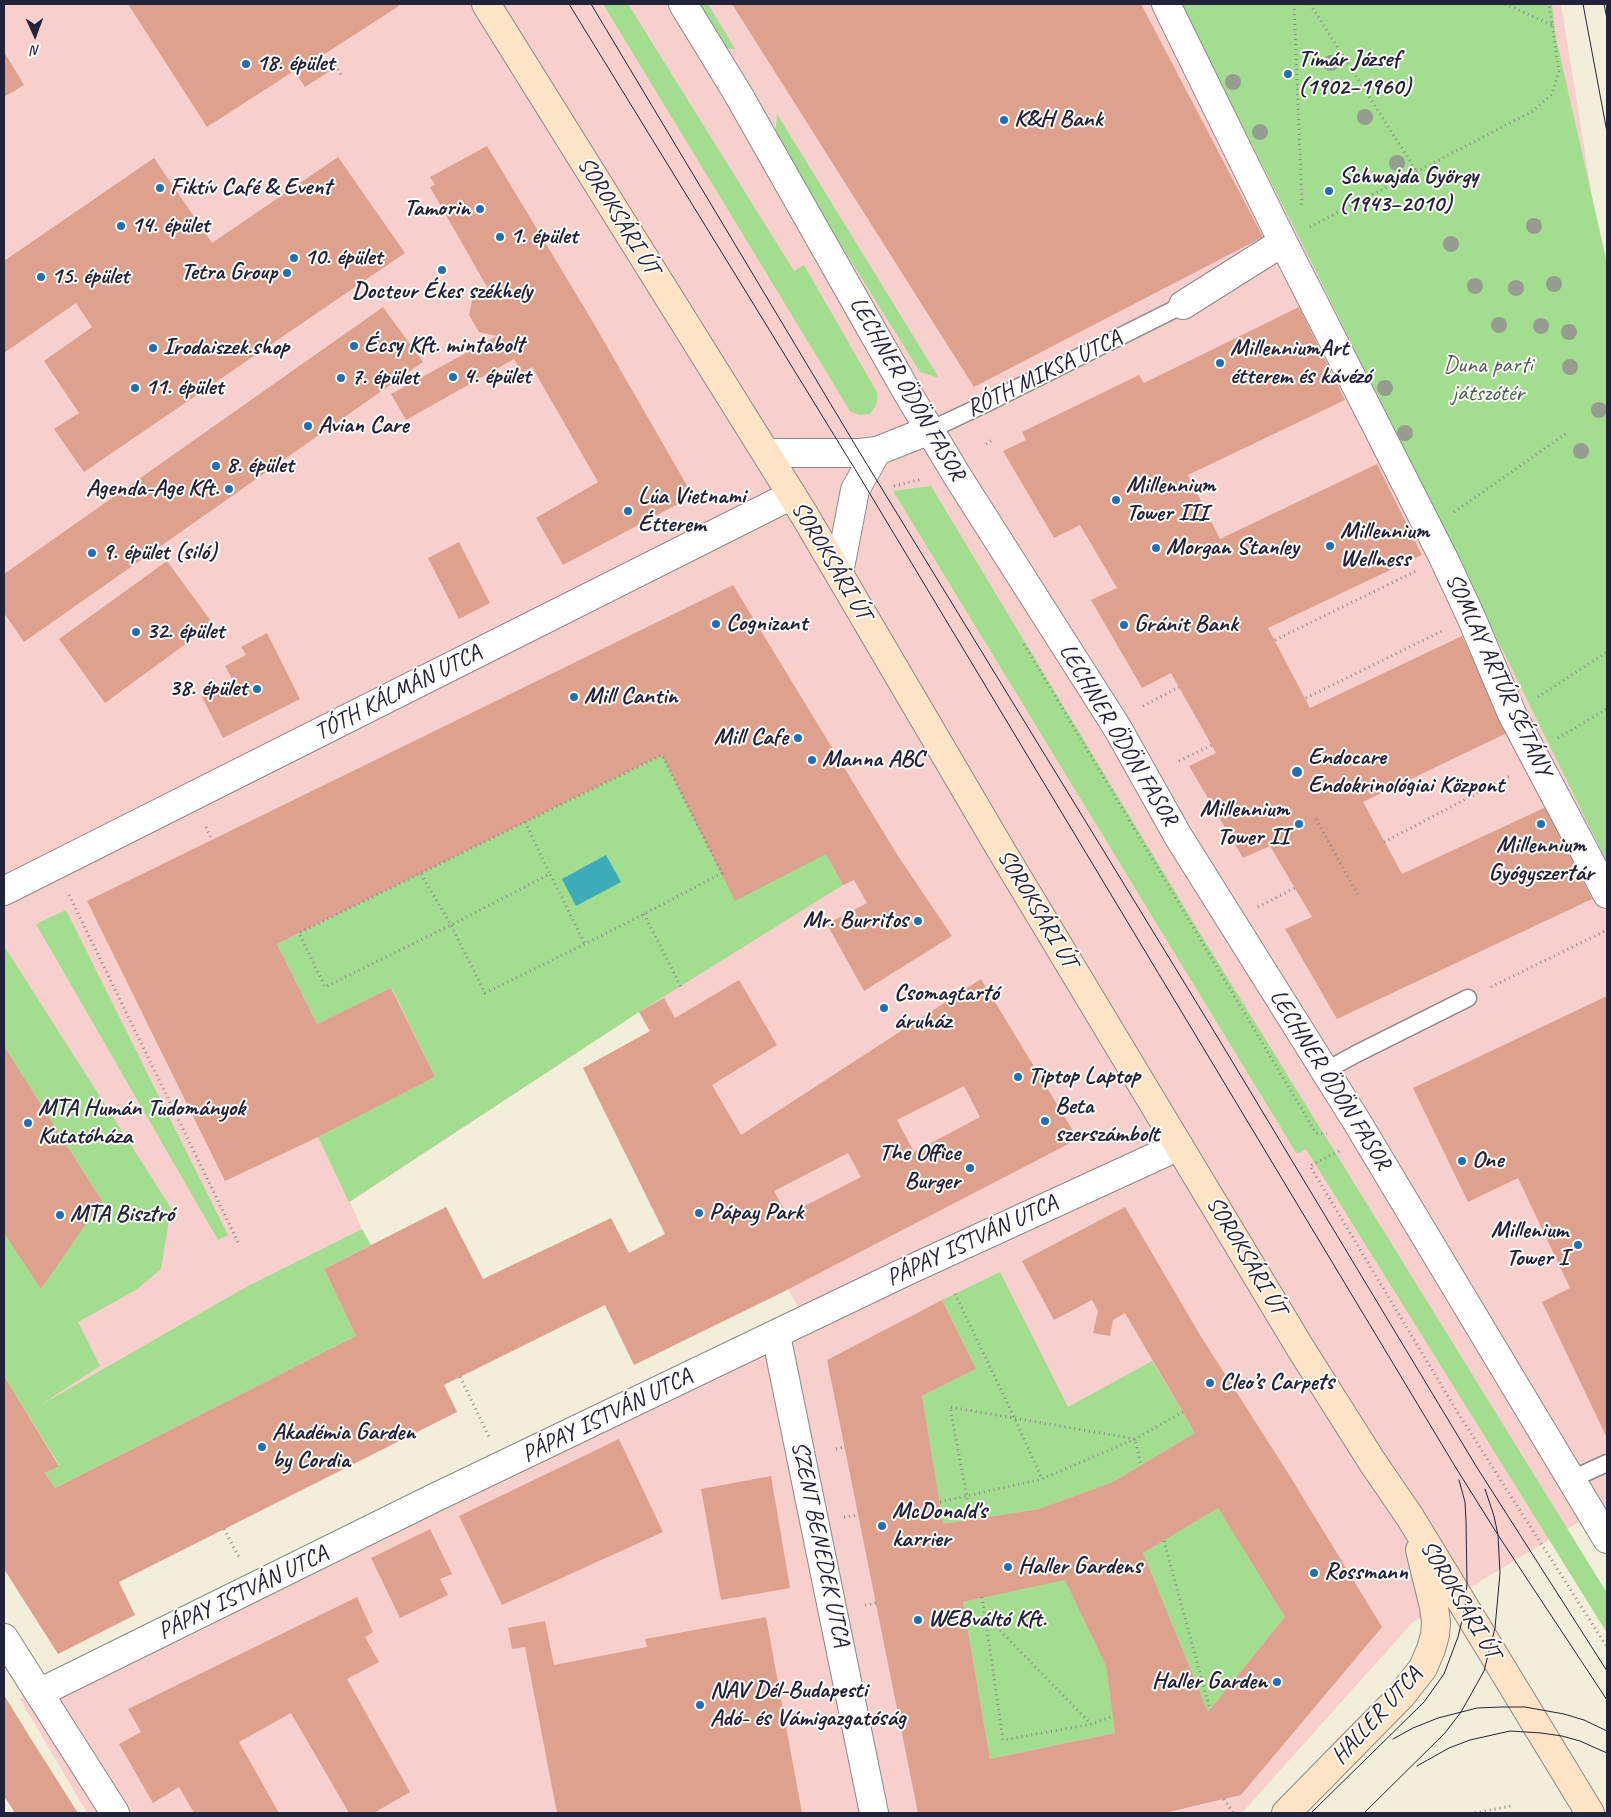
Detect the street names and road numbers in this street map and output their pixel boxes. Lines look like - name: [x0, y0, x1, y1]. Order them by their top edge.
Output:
- street label: SOROKSÁRI ÚT: [570, 152, 666, 280]
- street label: LECHNER ÖDÖN FASOR: [843, 292, 971, 486]
- street label: RÓTH MIKSA UTCA: [962, 324, 1126, 424]
- street label: SOROKSÁRI ÚT: [784, 496, 878, 626]
- street label: SOMLAY ARTÚR SÉTÁNY: [1438, 569, 1558, 781]
- street label: TÓTH KÁLMÁN UTCA: [310, 639, 486, 747]
- street label: LECHNER ÖDÖN FASOR: [1052, 639, 1184, 831]
- street label: SOROKSÁRI ÚT: [990, 844, 1084, 974]
- street label: LECHNER ÖDÖN FASOR: [1263, 984, 1397, 1176]
- street label: PÁPAY ISTVÁN UTCA: [882, 1189, 1062, 1293]
- street label: SOROKSÁRI ÚT: [1199, 1191, 1293, 1321]
- street label: PÁPAY ISTVÁN UTCA: [517, 1362, 697, 1470]
- street label: SZENT BENEDEK UTCA: [784, 1439, 856, 1649]
- street label: SOROKSÁRI ÚT: [1413, 1535, 1507, 1665]
- street label: PÁPAY ISTVÁN UTCA: [153, 1539, 333, 1647]
- street label: HALLER UTCA: [1326, 1661, 1428, 1771]

